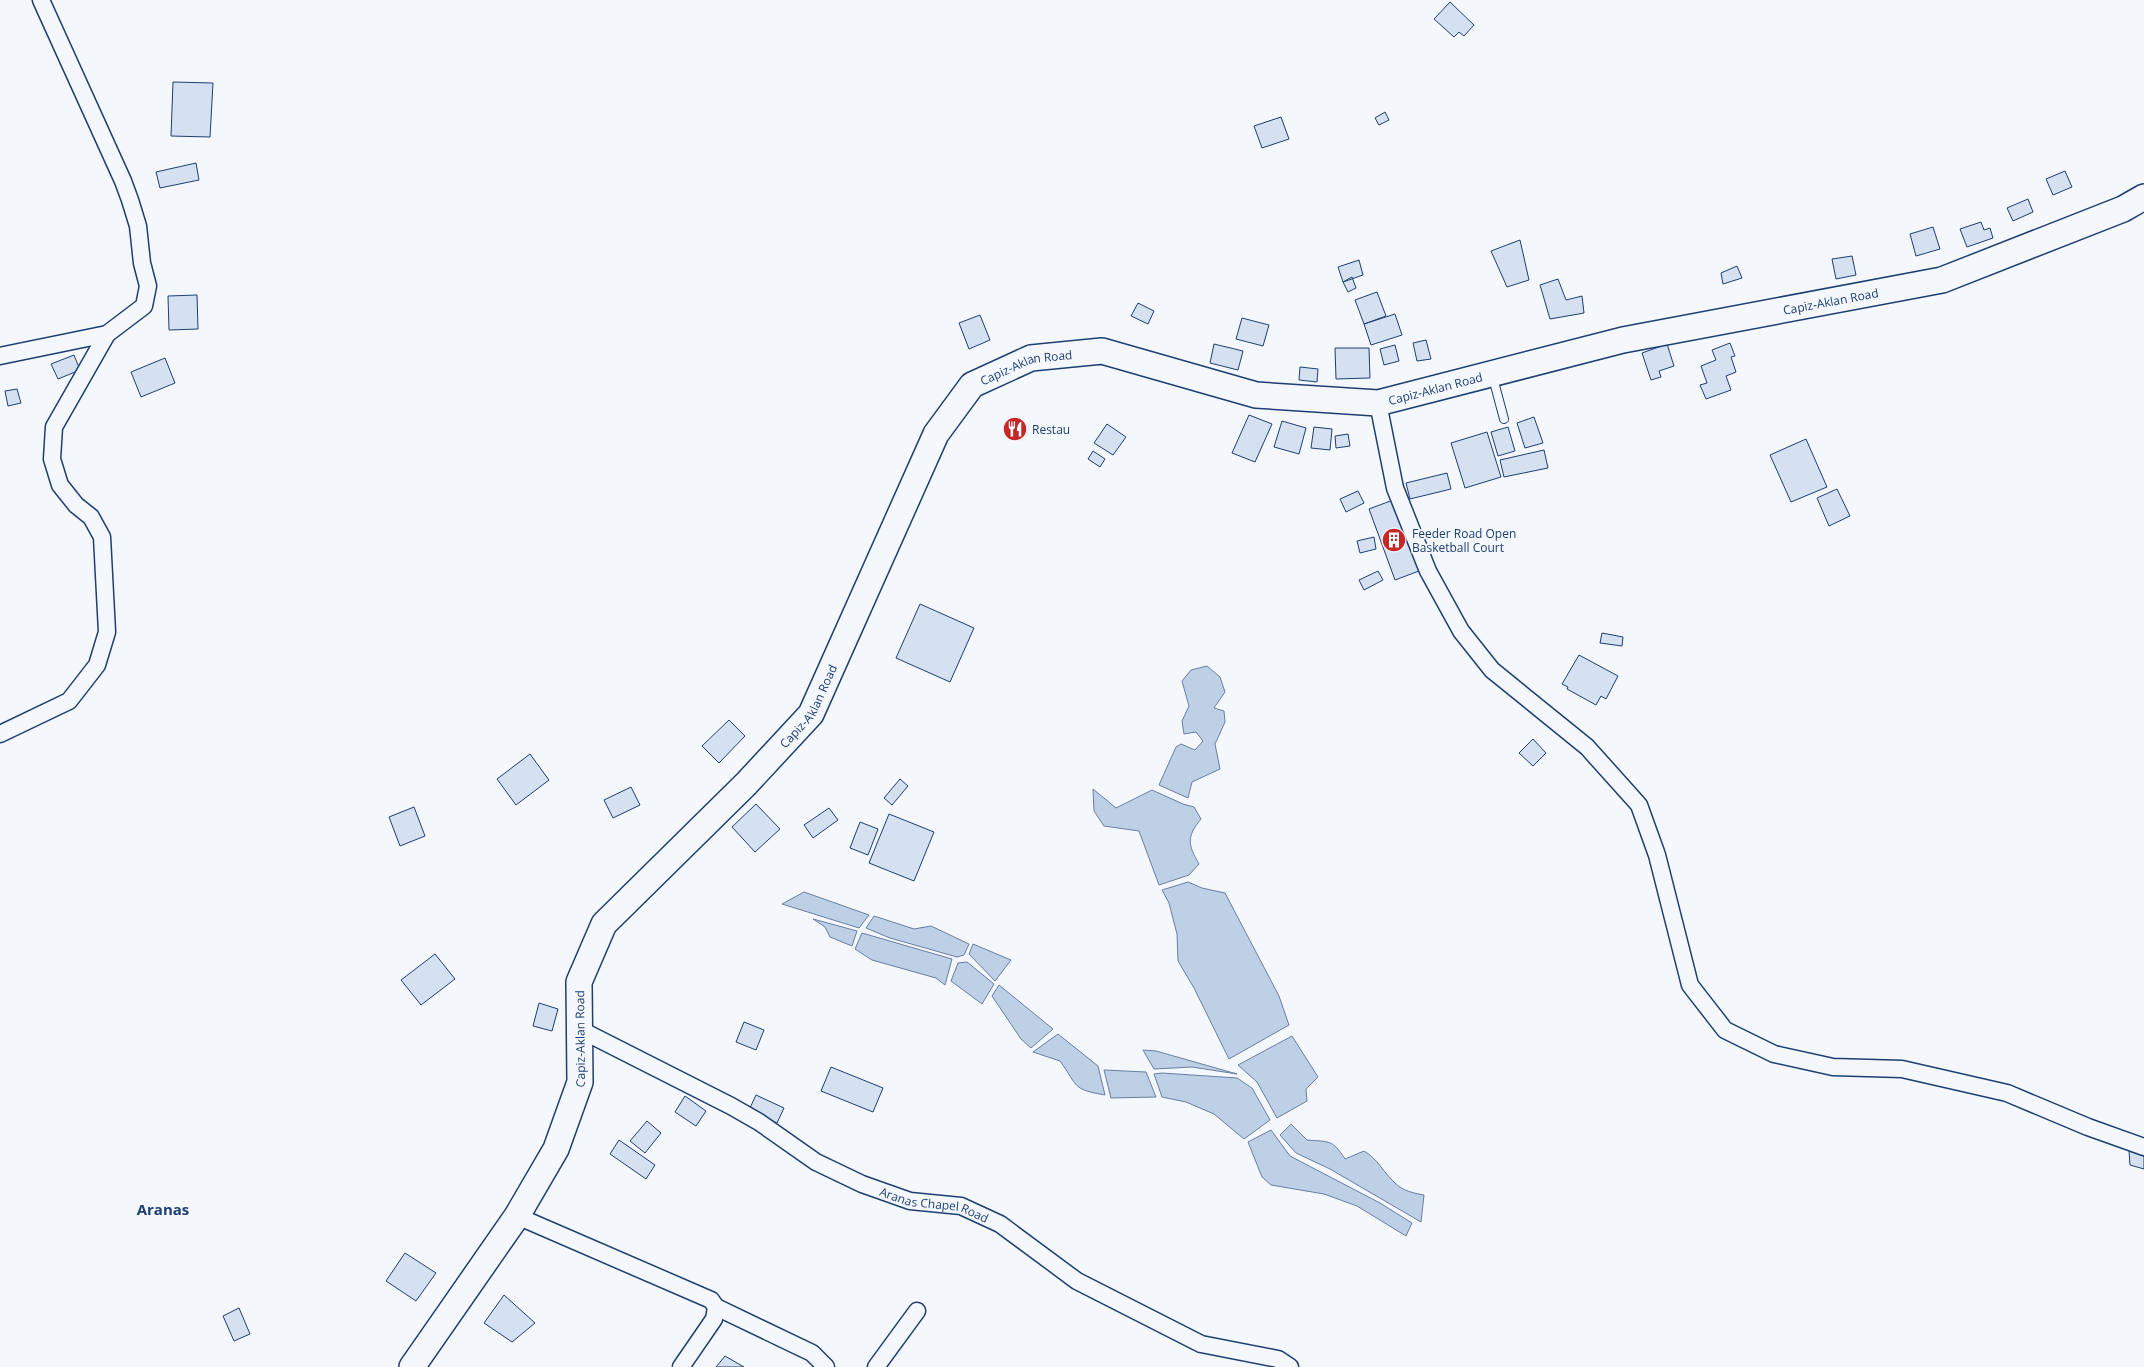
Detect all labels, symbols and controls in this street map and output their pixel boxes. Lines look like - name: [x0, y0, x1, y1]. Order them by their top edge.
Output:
- street label: Capiz-Aklan Road: [1781, 284, 1880, 318]
- street label: Capiz-Aklan Road: [977, 345, 1073, 389]
- street label: Capiz-Aklan Road: [1386, 368, 1484, 409]
- restaurant icon: Restau: [1002, 416, 1028, 442]
- place label: Restau: [1032, 421, 1070, 438]
- place label: Feeder Road Open Basketball Court: [1412, 525, 1516, 556]
- building icon: Feeder Road Open Basketball Court: [1381, 527, 1407, 553]
- street label: Capiz-Aklan Road: [775, 661, 841, 751]
- street label: Capiz-Aklan Road: [570, 990, 589, 1090]
- street label: Aranas Chapel Road: [878, 1182, 992, 1226]
- district label: Aranas: [137, 1199, 189, 1219]

